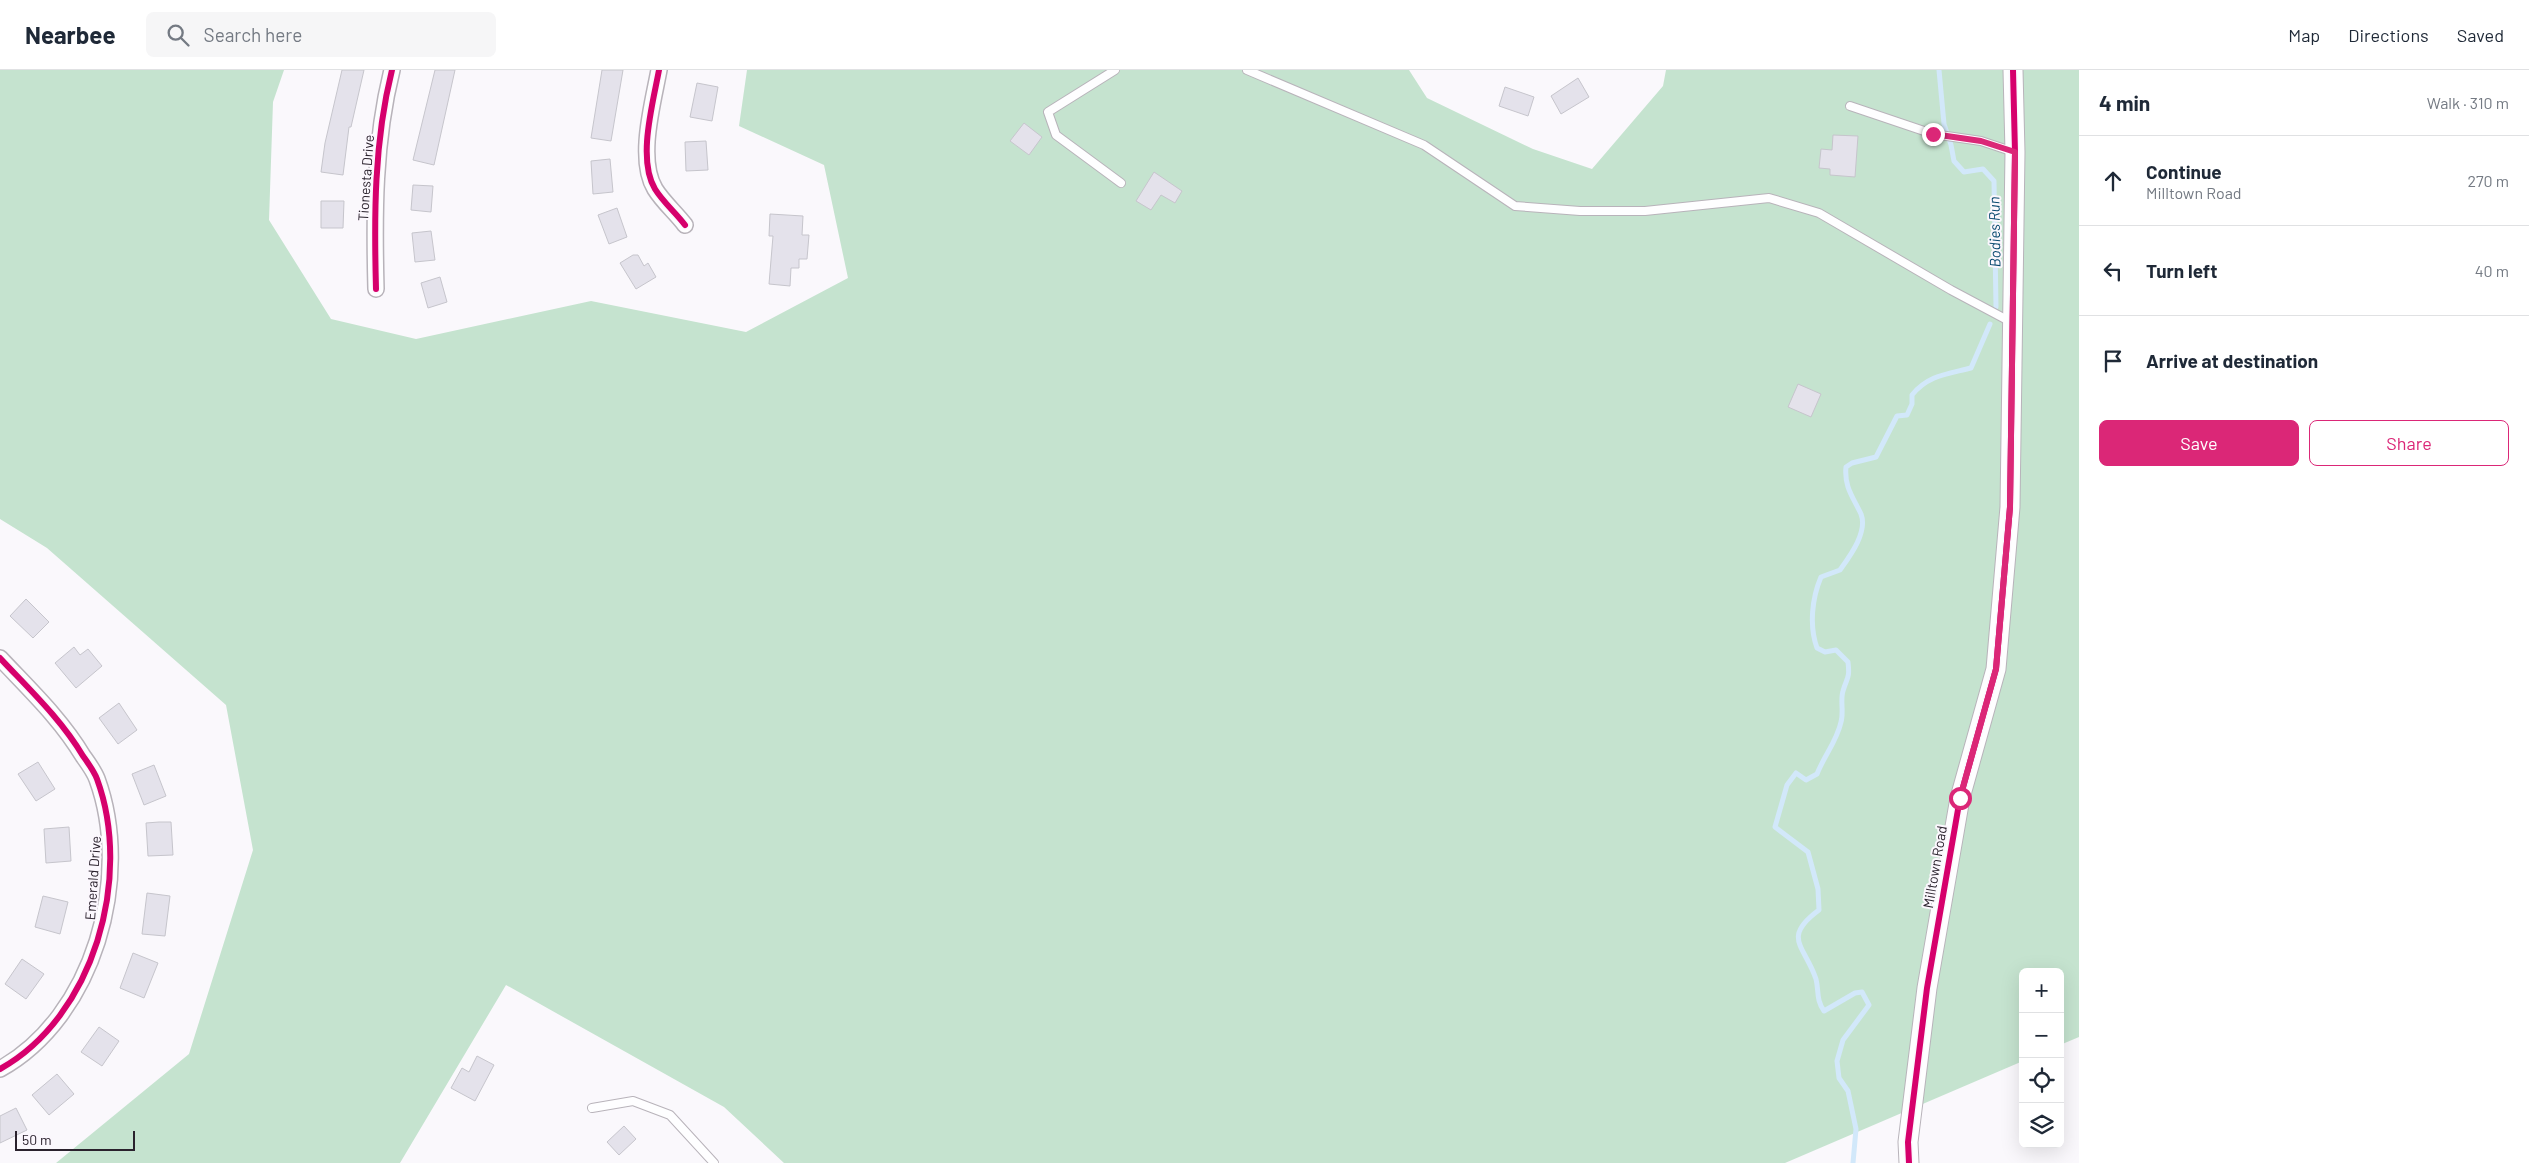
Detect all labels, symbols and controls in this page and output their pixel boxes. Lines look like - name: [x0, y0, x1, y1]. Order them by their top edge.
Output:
- search box: [146, 12, 496, 57]
- text: Nearbee: [25, 20, 116, 49]
- icon: search: [164, 21, 192, 49]
- text: Search here: [204, 23, 302, 46]
- text: Map: [2288, 24, 2320, 46]
- text: Directions: [2348, 24, 2429, 46]
- text: Saved: [2457, 24, 2504, 46]
- text: 4 min: [2099, 90, 2150, 115]
- text: Walk · 310 m: [2427, 93, 2509, 112]
- route end: [1922, 123, 1945, 146]
- street label: Tionesta Drive: [354, 134, 377, 222]
- text: Continue: [2146, 160, 2222, 183]
- icon: ahead: [2099, 167, 2127, 195]
- text: 270 m: [2467, 171, 2509, 190]
- text: Milltown Road: [2146, 183, 2242, 202]
- water label: Bodies Run: [1984, 196, 2004, 268]
- icon: left: [2099, 257, 2127, 285]
- text: Turn left: [2146, 259, 2217, 282]
- text: 40 m: [2475, 261, 2509, 280]
- icon: arrive: [2099, 347, 2127, 375]
- text: Arrive at destination: [2146, 349, 2318, 372]
- button: Save: [2099, 420, 2299, 466]
- button: Share: [2309, 420, 2509, 466]
- route start: [1949, 787, 1972, 810]
- street label: Milltown Road: [1919, 824, 1950, 910]
- street label: Emerald Drive: [81, 835, 104, 921]
- map controls: [2019, 968, 2064, 1148]
- button: +: [2019, 968, 2064, 1013]
- button: −: [2019, 1013, 2064, 1058]
- button: locate: [2019, 1058, 2064, 1103]
- button: layers: [2019, 1103, 2064, 1148]
- scale bar: [15, 1128, 135, 1151]
- text: 50 m: [22, 1131, 51, 1148]

